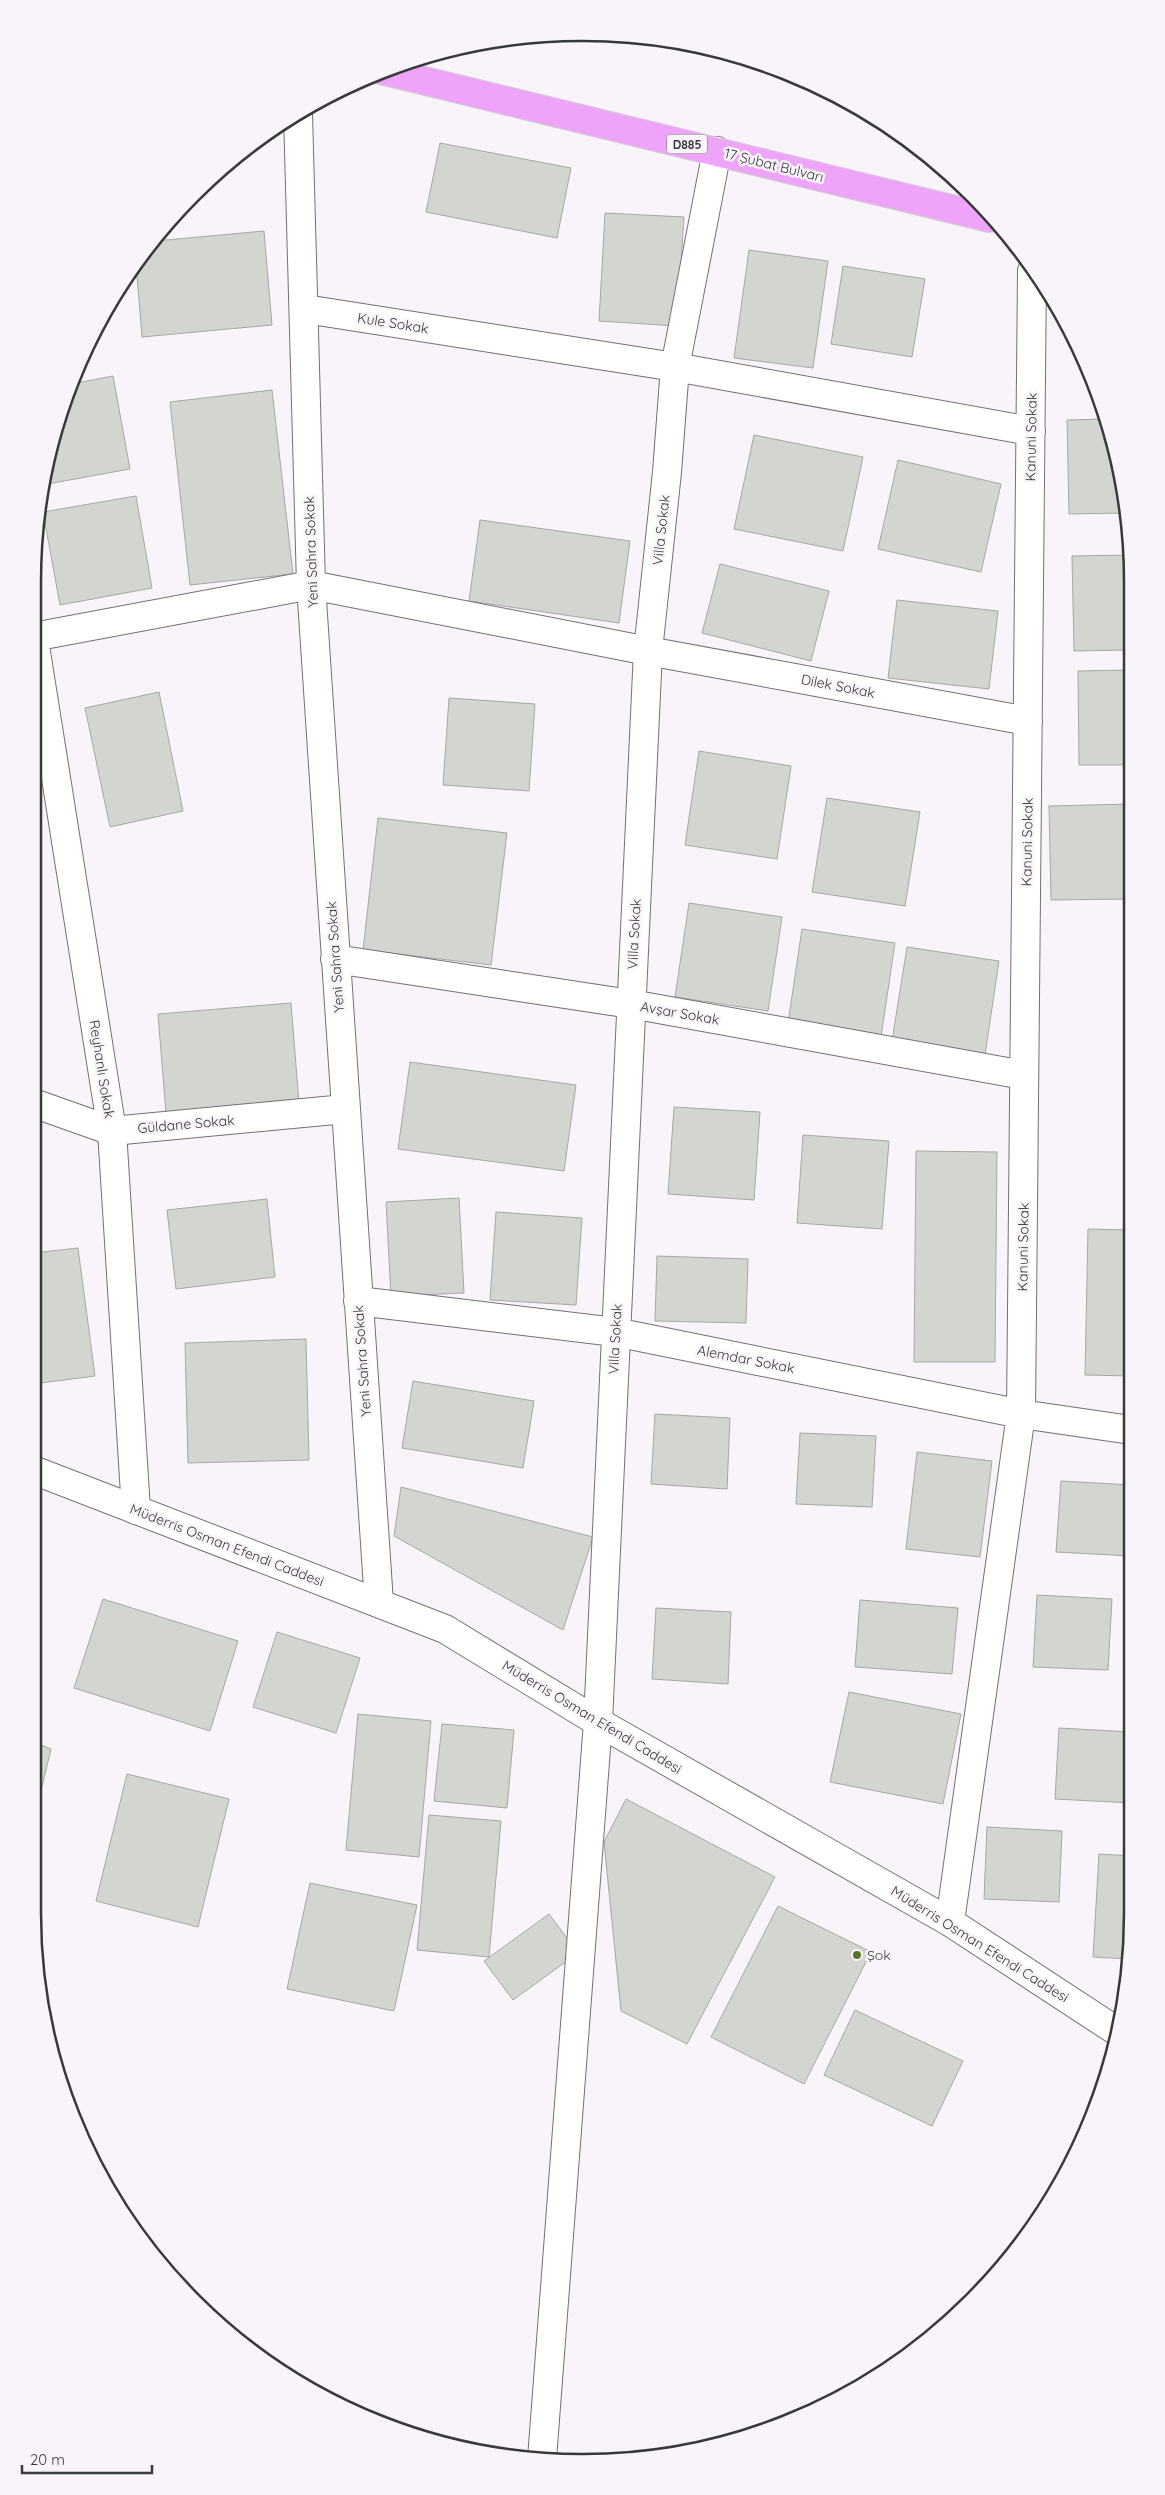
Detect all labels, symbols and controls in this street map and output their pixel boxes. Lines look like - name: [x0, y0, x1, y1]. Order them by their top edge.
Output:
- road number: D885: [667, 134, 707, 154]
- street label: 17 Şubat Bulvarı: [722, 144, 826, 186]
- street label: Kule Sokak: [356, 308, 430, 338]
- street label: Kanuni Sokak: [1021, 393, 1041, 481]
- street label: Villa Sokak: [648, 494, 674, 566]
- street label: Yeni Sahra Sokak: [300, 496, 322, 608]
- street label: Dilek Sokak: [799, 670, 877, 702]
- street label: Kanuni Sokak: [1017, 798, 1037, 886]
- street label: Villa Sokak: [623, 898, 645, 970]
- street label: Yeni Sahra Sokak: [322, 901, 348, 1013]
- street label: Avşar Sokak: [639, 997, 721, 1029]
- street label: Reyhanlı Sokak: [85, 1019, 119, 1119]
- street label: Güldane Sokak: [137, 1111, 235, 1137]
- street label: Kanuni Sokak: [1013, 1203, 1033, 1291]
- street label: Villa Sokak: [604, 1303, 626, 1375]
- street label: Yeni Sahra Sokak: [349, 1305, 375, 1417]
- street label: Alemdar Sokak: [696, 1341, 796, 1377]
- street label: Müderris Osman Efendi Caddesi: [127, 1500, 327, 1590]
- street label: Müderris Osman Efendi Caddesi: [499, 1656, 685, 1778]
- street label: Müderris Osman Efendi Caddesi: [888, 1882, 1072, 2006]
- place label: Şok: [867, 1946, 891, 1964]
- marker: Şok: [851, 1949, 863, 1961]
- scale bar: [22, 2442, 152, 2474]
- text: 20 m: [30, 2450, 65, 2469]

